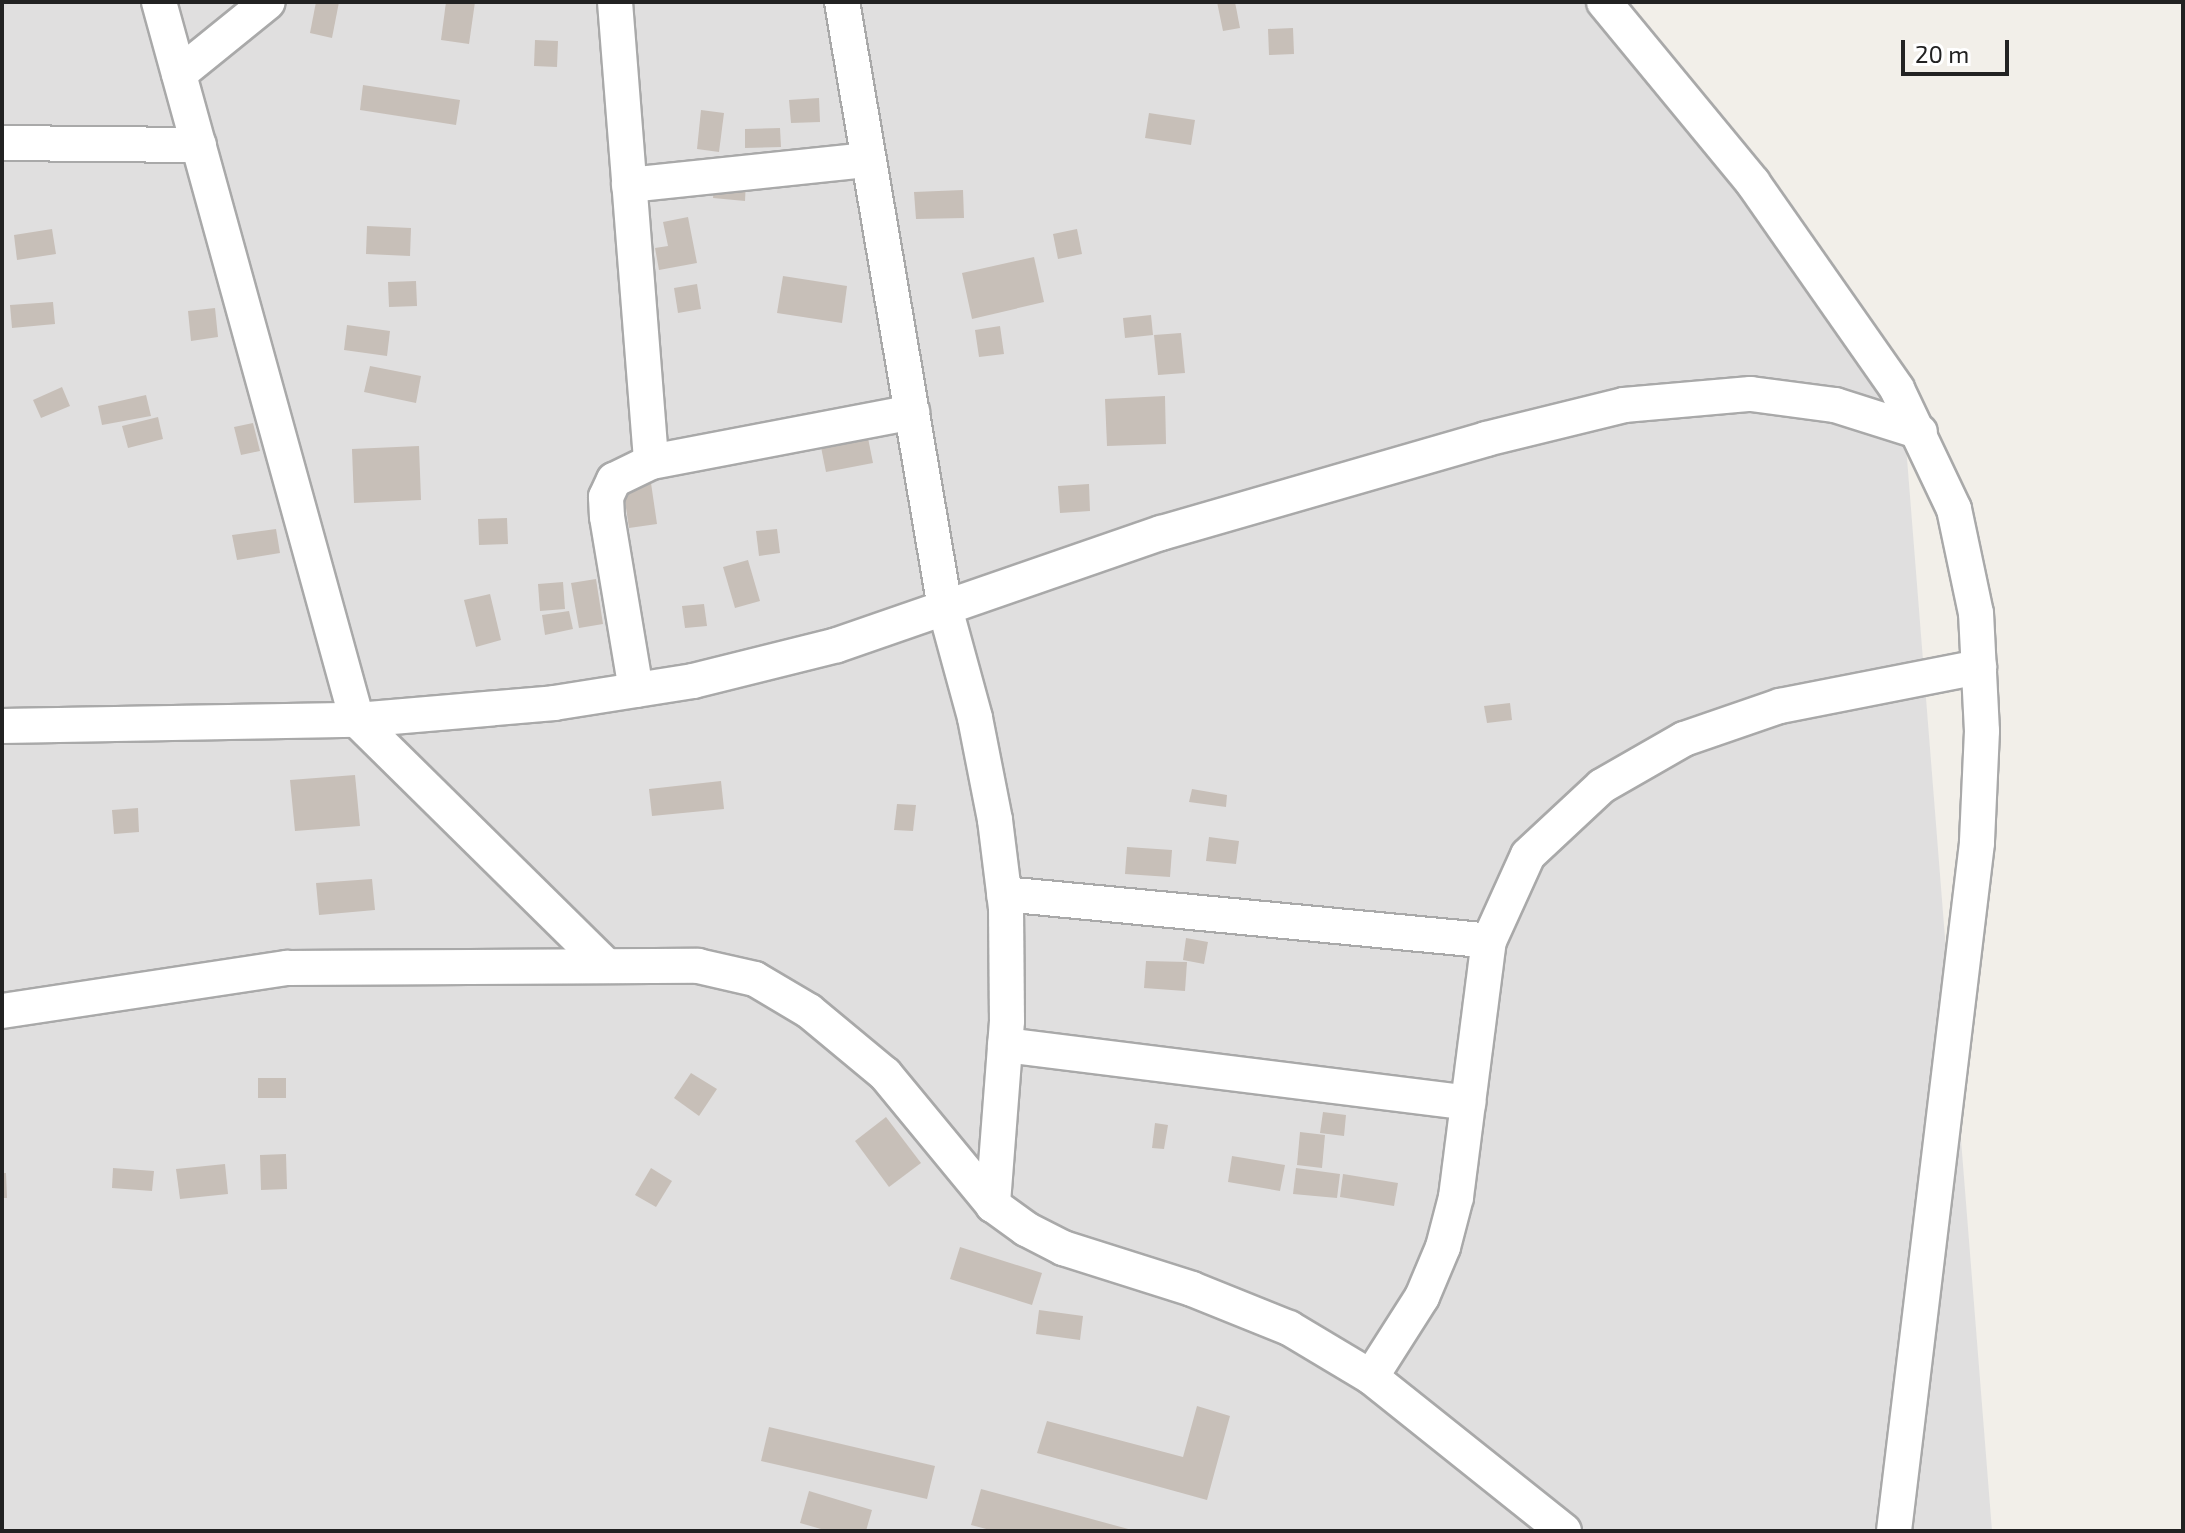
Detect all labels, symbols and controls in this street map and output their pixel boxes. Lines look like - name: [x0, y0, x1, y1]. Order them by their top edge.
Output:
- scale bar: [1905, 24, 2013, 74]
- text: 20 m: [1915, 39, 1969, 68]

